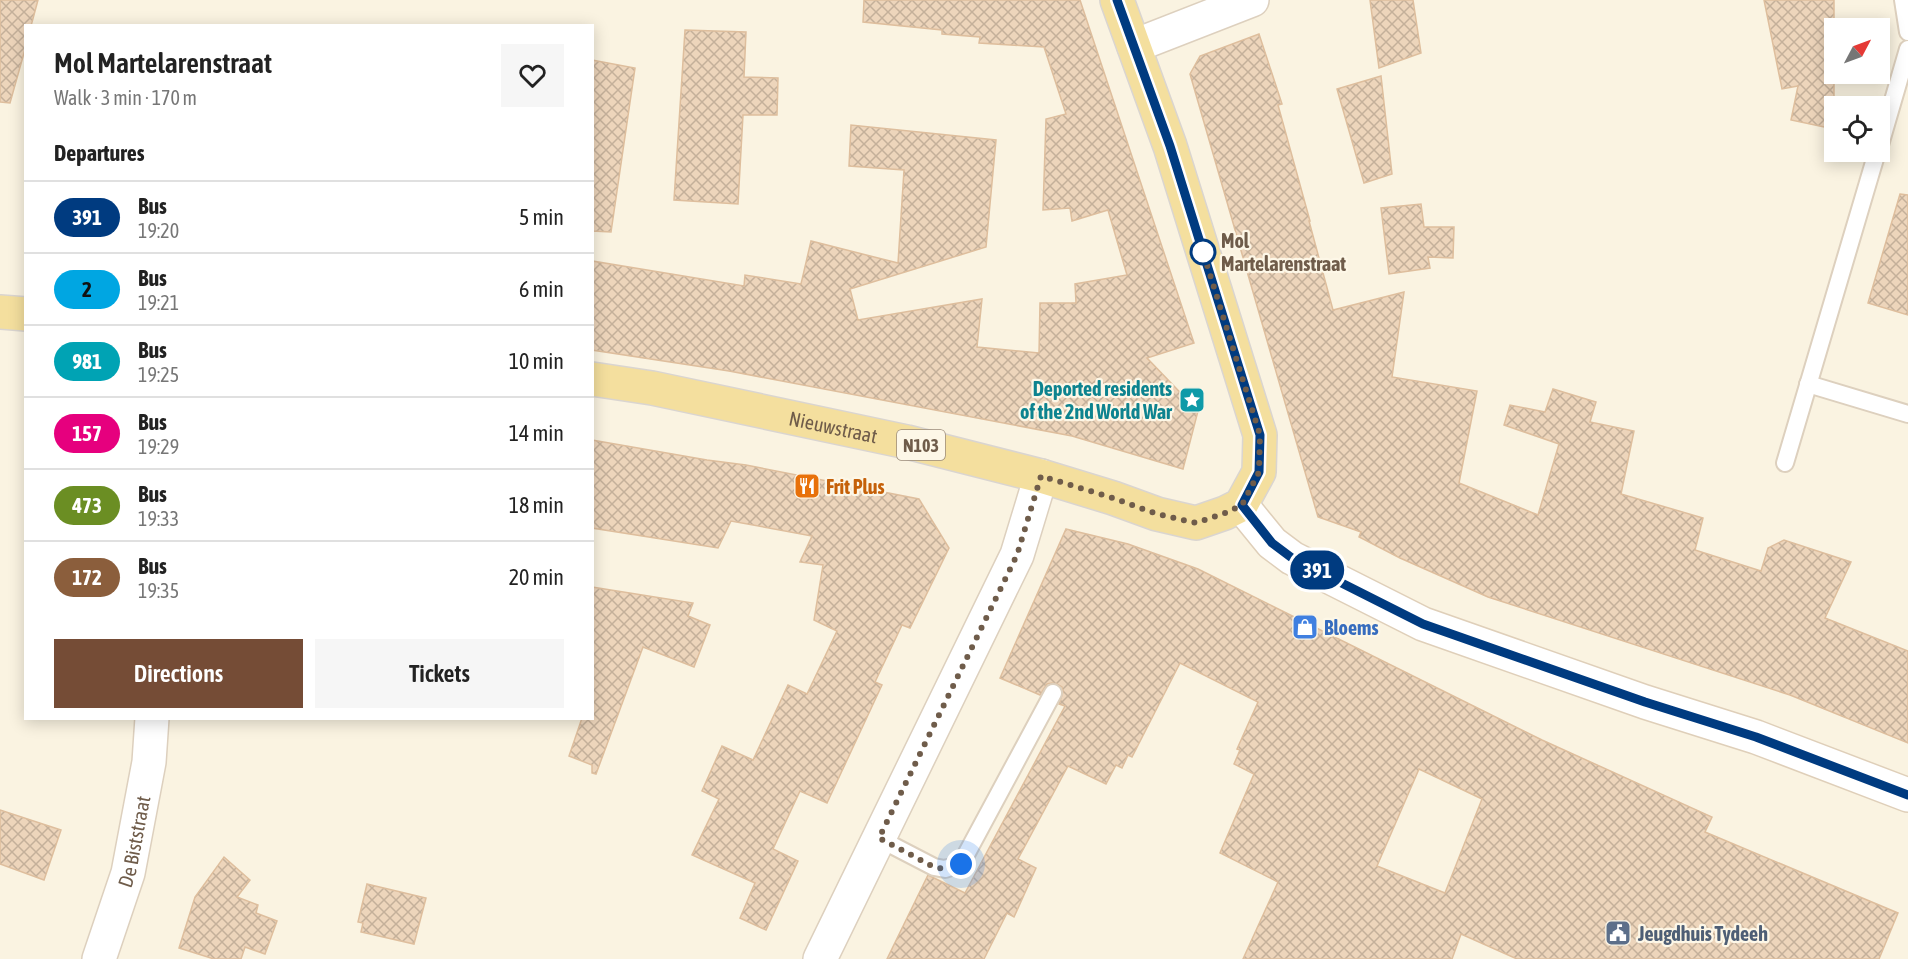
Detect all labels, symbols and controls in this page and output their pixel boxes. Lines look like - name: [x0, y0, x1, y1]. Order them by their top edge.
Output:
- north arrow: [1824, 18, 1890, 84]
- map controls: [1824, 18, 1890, 162]
- button: heart: [501, 44, 564, 107]
- text: Mol Martelarenstraat: [54, 47, 272, 79]
- text: Walk · 3 min · 170 m: [54, 86, 197, 109]
- button: locate: [1824, 96, 1890, 162]
- text: Departures: [54, 140, 144, 166]
- text: Bus: [138, 193, 167, 219]
- text: 5 min: [519, 204, 564, 230]
- text: 391: [72, 205, 102, 229]
- text: 19:20: [138, 219, 179, 242]
- place label: Mol Martelarenstraat: [1221, 229, 1346, 275]
- marker: Mol Martelarenstraat: [1190, 239, 1216, 265]
- text: Bus: [138, 265, 167, 291]
- text: 6 min: [519, 276, 564, 302]
- text: 2: [82, 277, 92, 301]
- text: 19:21: [138, 291, 179, 314]
- text: Bus: [138, 337, 167, 363]
- text: 10 min: [509, 348, 564, 374]
- text: 981: [72, 349, 102, 373]
- text: 19:25: [138, 363, 179, 386]
- place label: Deported residents of the 2nd World War: [1020, 377, 1173, 423]
- place icon: Deported residents of the 2nd World War: [1177, 385, 1207, 415]
- street label: Nieuwstraat: [787, 406, 880, 447]
- text: Bus: [138, 409, 167, 435]
- text: 14 min: [509, 420, 564, 446]
- text: 157: [72, 421, 102, 445]
- road number: N103: [897, 430, 945, 460]
- text: 19:29: [138, 435, 179, 458]
- restaurant icon: Frit Plus: [792, 471, 822, 501]
- place label: Frit Plus: [826, 475, 884, 498]
- text: Bus: [138, 481, 167, 507]
- text: 18 min: [509, 492, 564, 518]
- text: 473: [72, 493, 102, 517]
- text: 19:33: [138, 507, 179, 530]
- line badge: 391: [1282, 550, 1352, 590]
- text: Bus: [138, 553, 167, 579]
- text: 391: [1302, 558, 1332, 582]
- text: 20 min: [509, 564, 564, 590]
- text: 172: [72, 565, 102, 589]
- text: 19:35: [138, 579, 179, 602]
- shop icon: Bloems: [1290, 612, 1320, 642]
- place label: Bloems: [1324, 616, 1379, 639]
- button: Directions: [54, 639, 303, 708]
- button: Tickets: [315, 639, 564, 708]
- street label: De Biststraat: [113, 793, 154, 890]
- your location: [946, 849, 976, 879]
- public building icon: Jeugdhuis Tydeeh: [1603, 918, 1633, 948]
- place label: Jeugdhuis Tydeeh: [1637, 922, 1768, 945]

